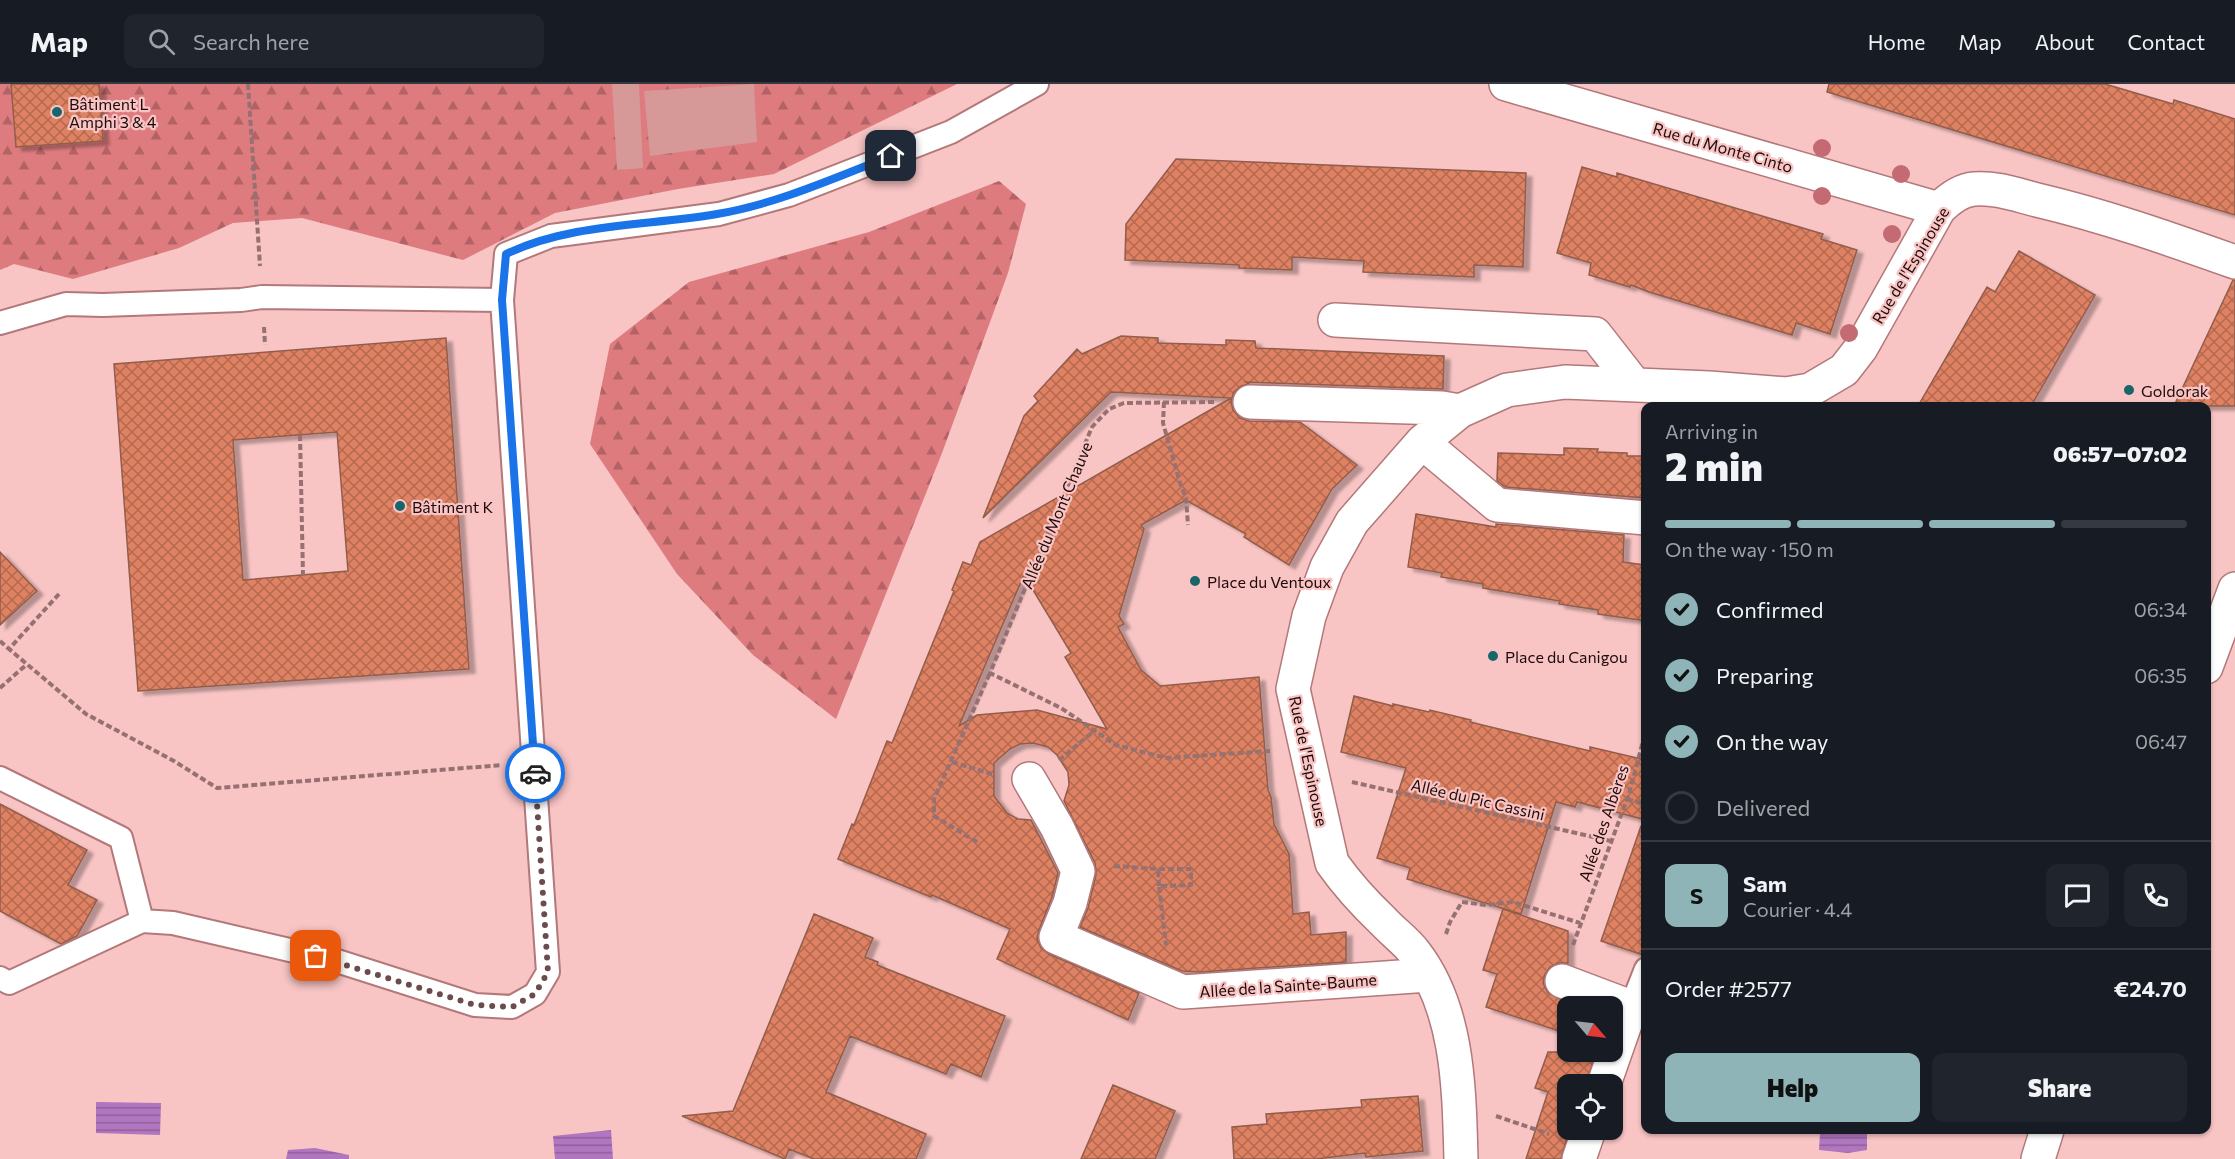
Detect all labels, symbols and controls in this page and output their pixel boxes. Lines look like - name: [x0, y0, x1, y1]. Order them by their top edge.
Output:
- search box: [124, 14, 544, 68]
- text: Map: [30, 24, 88, 58]
- icon: search: [145, 25, 178, 58]
- text: Search here: [193, 28, 309, 55]
- text: Home: [1868, 29, 1925, 54]
- text: Map: [1958, 29, 2002, 54]
- text: About: [2035, 29, 2094, 54]
- text: Contact: [2127, 29, 2205, 54]
- place label: Bâtiment L Amphi 3 & 4: [69, 94, 157, 131]
- marker: Bâtiment L Amphi 3 & 4: [50, 105, 64, 119]
- street label: Rue du Monte Cinto: [1651, 118, 1795, 176]
- pin: [865, 130, 916, 181]
- icon: home: [874, 139, 907, 172]
- street label: Rue de l'Espinouse: [1868, 203, 1952, 327]
- place label: Goldorak: [2141, 381, 2209, 400]
- marker: Goldorak: [2122, 383, 2136, 397]
- text: Arriving in: [1665, 419, 1758, 443]
- street label: Allée du Mont Chauve: [1016, 439, 1096, 591]
- text: 06:57–07:02: [2053, 440, 2187, 467]
- text: 2 min: [1665, 441, 1763, 489]
- place label: Bâtiment K: [412, 497, 493, 516]
- marker: Bâtiment K: [393, 499, 407, 513]
- text: On the way · 150 m: [1665, 537, 1834, 561]
- place label: Place du Ventoux: [1207, 572, 1332, 591]
- marker: Place du Ventoux: [1188, 574, 1202, 588]
- icon: check: [1665, 593, 1698, 626]
- text: Confirmed: [1716, 596, 1823, 623]
- text: 06:34: [2134, 597, 2187, 621]
- place label: Place du Canigou: [1505, 647, 1628, 666]
- marker: Place du Canigou: [1486, 649, 1500, 663]
- icon: check: [1665, 659, 1698, 692]
- text: Preparing: [1716, 662, 1813, 689]
- text: 06:35: [2134, 663, 2187, 687]
- street label: Rue de l'Espinouse: [1286, 694, 1332, 828]
- icon: check: [1665, 725, 1698, 758]
- text: On the way: [1716, 728, 1828, 755]
- text: 06:47: [2135, 729, 2187, 753]
- courier: [505, 743, 565, 803]
- icon: car: [519, 757, 552, 790]
- street label: Allée des Albères: [1574, 762, 1632, 884]
- street label: Allée du Pic Cassini: [1409, 774, 1547, 824]
- text: Delivered: [1716, 794, 1810, 821]
- button: chat: [2046, 864, 2109, 927]
- button: phone: [2124, 864, 2187, 927]
- text: Sam: [1743, 870, 1787, 897]
- text: S: [1690, 882, 1703, 909]
- text: Courier · 4.4: [1743, 897, 1852, 921]
- pin: [290, 930, 341, 981]
- icon: bag: [299, 939, 332, 972]
- street label: Allée de la Sainte-Baume: [1199, 969, 1377, 1001]
- text: Order #2577: [1665, 975, 1792, 1002]
- text: €24.70: [2114, 975, 2187, 1002]
- north arrow: [1557, 996, 1623, 1062]
- map controls: [1557, 996, 1623, 1140]
- button: Help: [1665, 1053, 1920, 1122]
- button: Share: [1932, 1053, 2187, 1122]
- button: locate: [1557, 1074, 1623, 1140]

